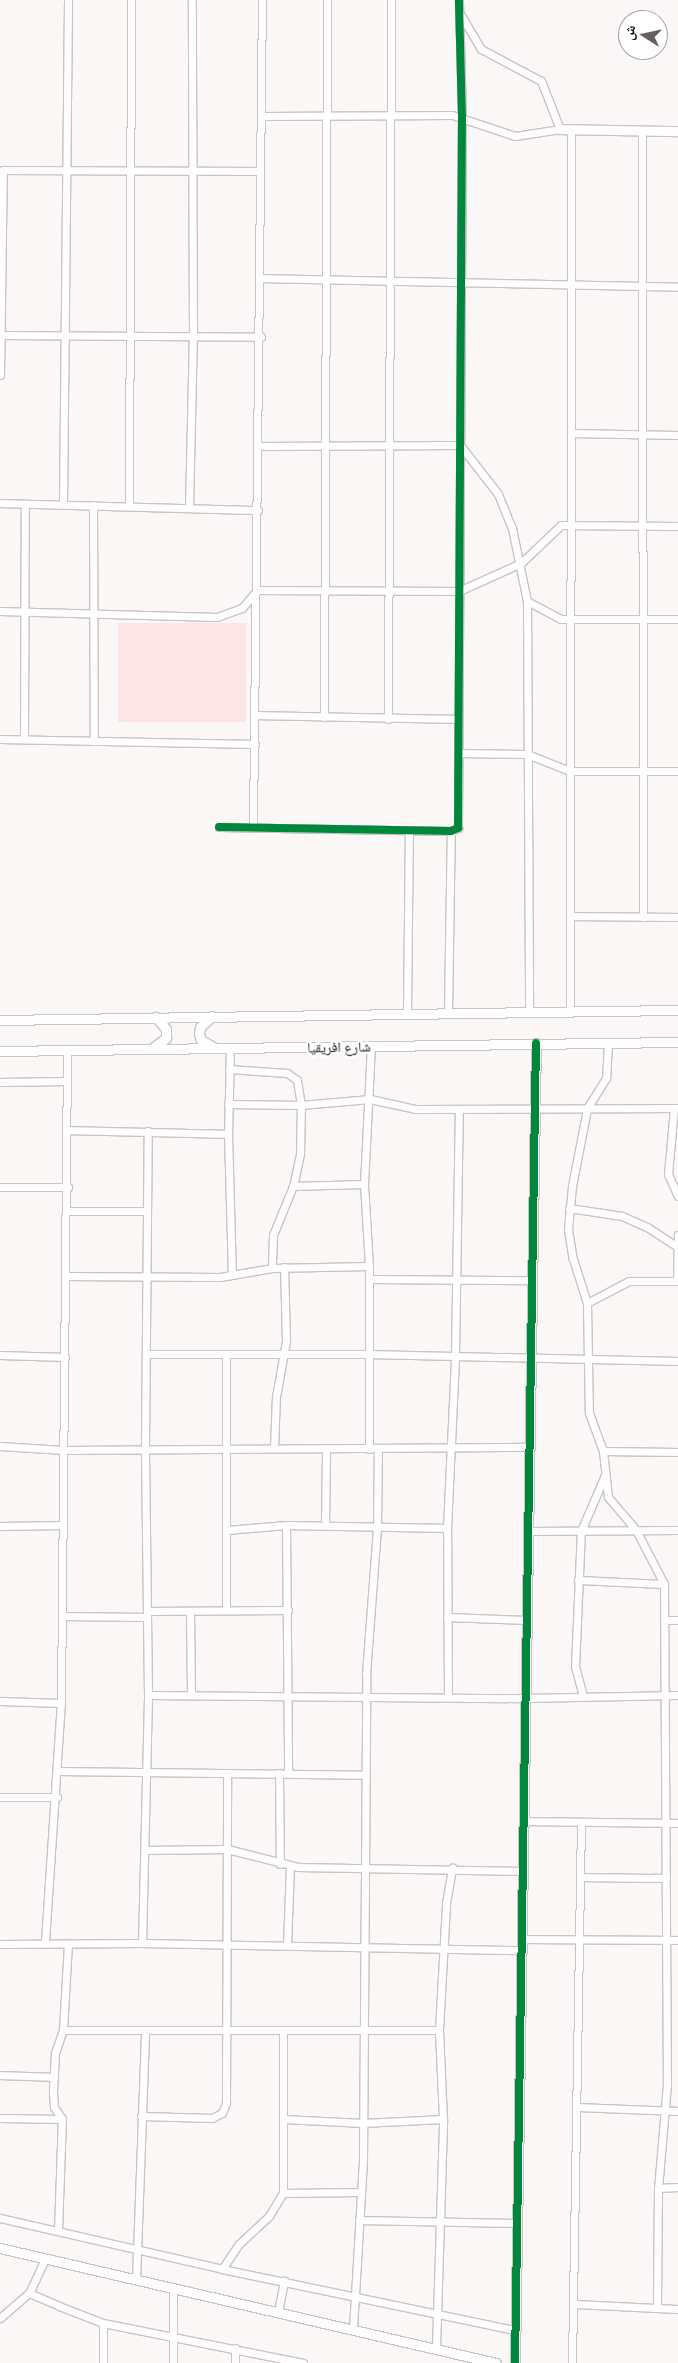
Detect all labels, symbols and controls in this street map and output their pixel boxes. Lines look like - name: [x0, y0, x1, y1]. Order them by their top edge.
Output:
- north arrow: [618, 10, 668, 60]
- text: ش: [620, 24, 638, 41]
- street label: شارع افريقيا: [307, 1038, 371, 1056]

